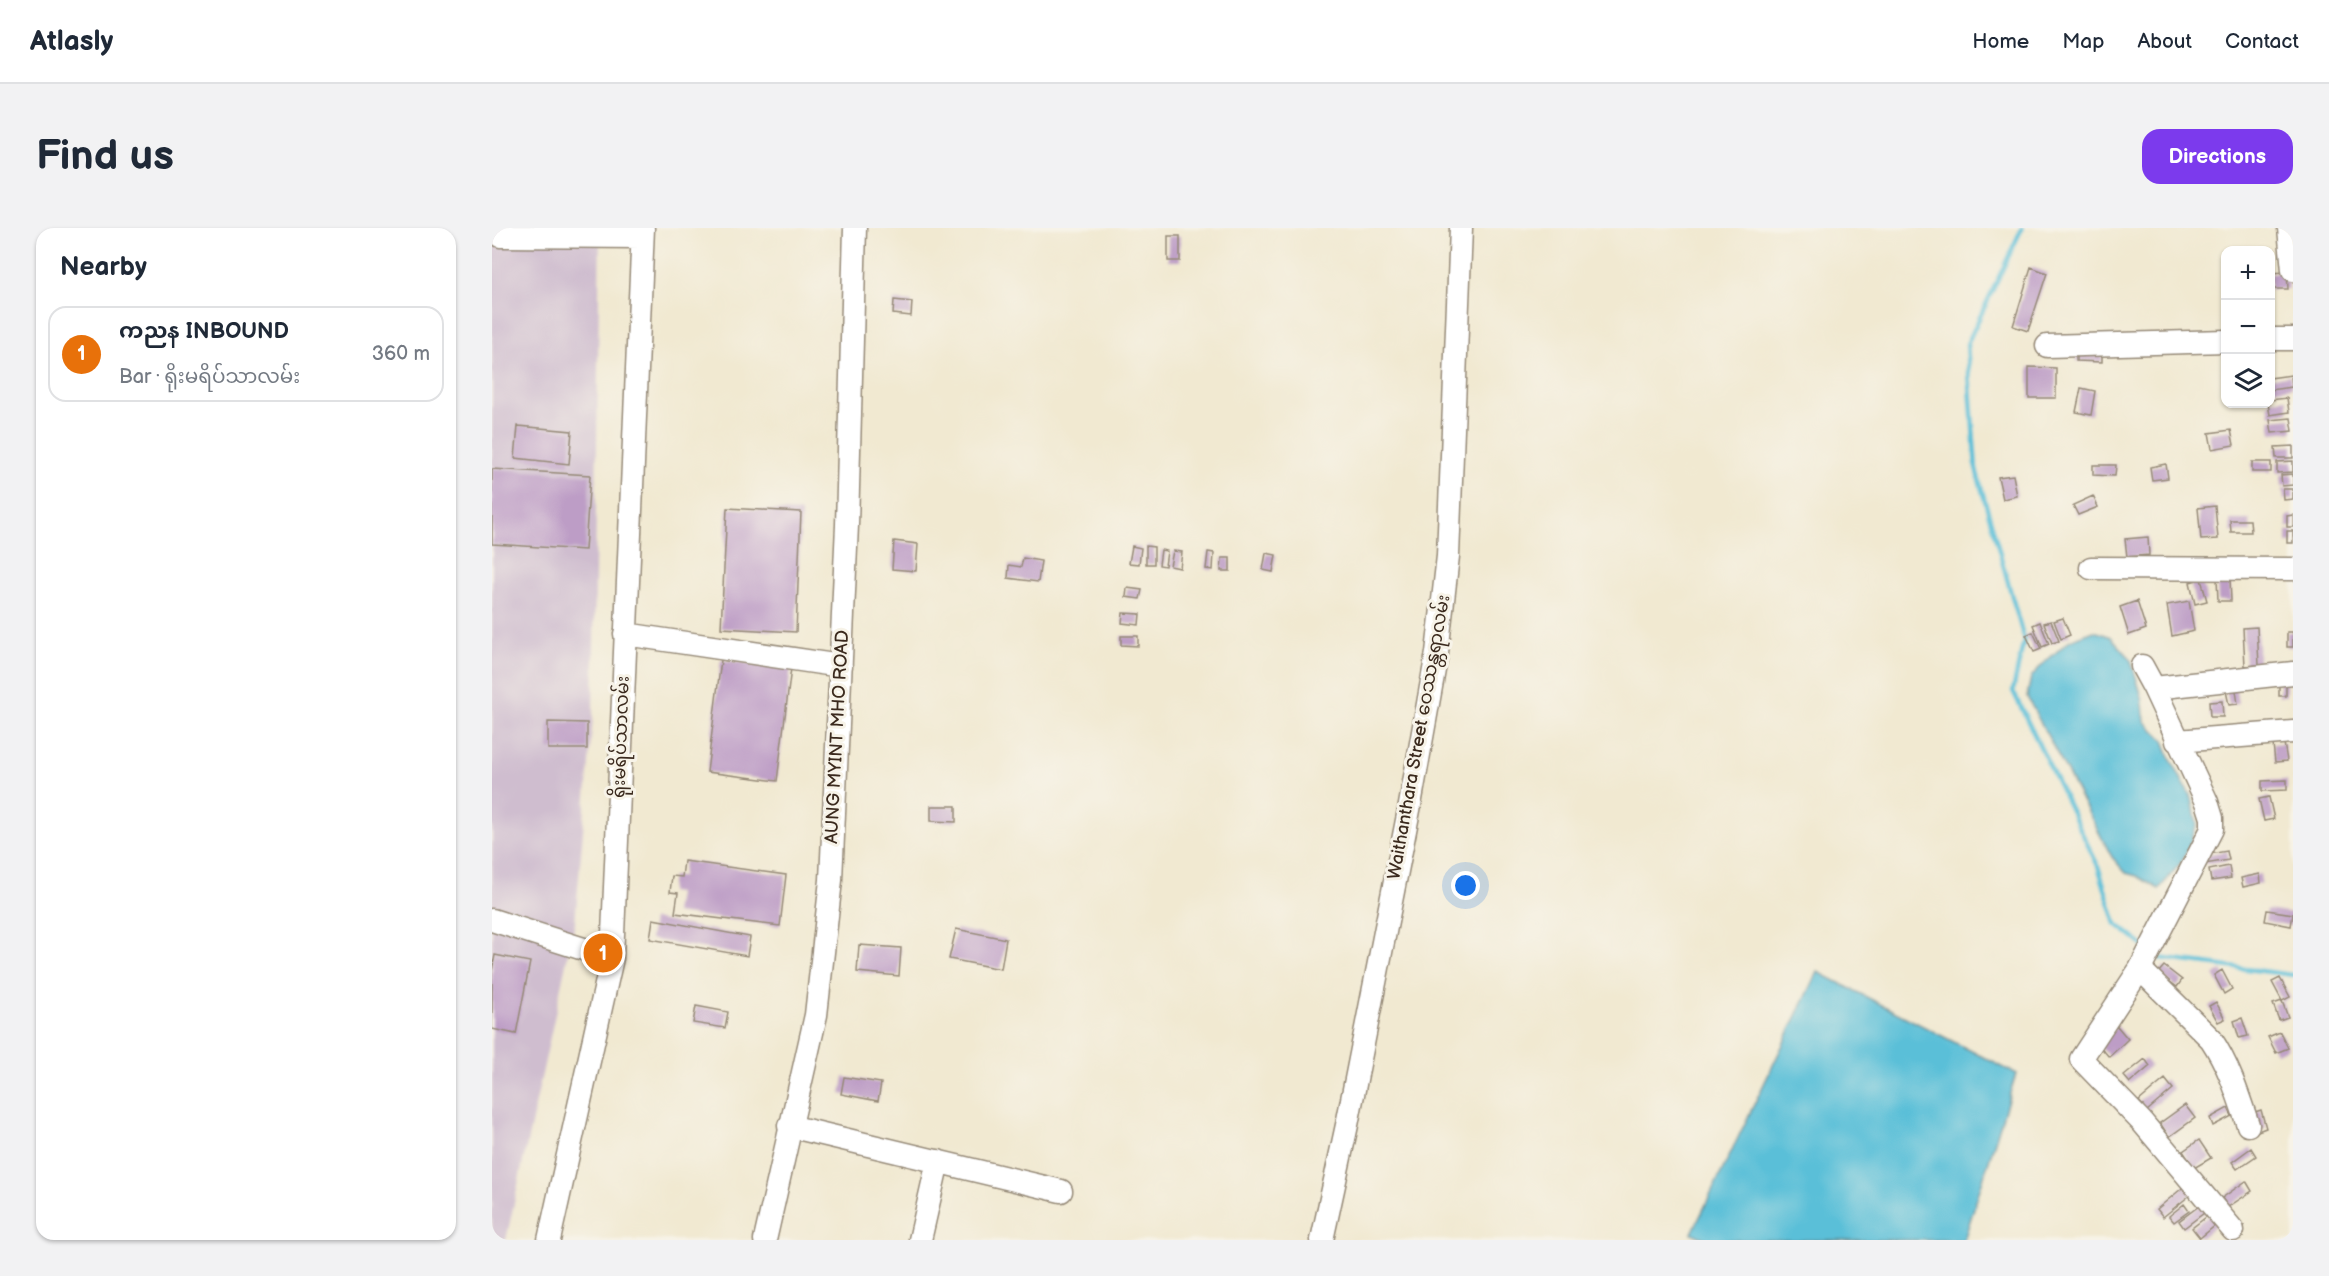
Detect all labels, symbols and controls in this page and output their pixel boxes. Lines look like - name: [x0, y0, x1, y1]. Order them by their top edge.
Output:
- text: Atlasly: [30, 25, 113, 58]
- text: Home: [1972, 29, 2029, 54]
- text: Map: [2062, 29, 2104, 54]
- text: About: [2137, 29, 2192, 54]
- text: Contact: [2225, 29, 2299, 54]
- button: Directions: [2142, 129, 2293, 184]
- text: Find us: [36, 131, 174, 182]
- map controls: [2221, 246, 2275, 408]
- button: +: [2221, 246, 2275, 300]
- text: Nearby: [60, 252, 147, 283]
- button: −: [2221, 300, 2275, 354]
- text: ကညန INBOUND: [119, 318, 289, 345]
- text: 1: [77, 342, 86, 366]
- text: 360 m: [372, 342, 430, 366]
- button: layers: [2221, 354, 2275, 408]
- text: Bar · ရိုးမရိပ်သာလမ်း: [119, 365, 300, 389]
- street label: Waithanthara Street ဝေဿန္တရာလမ်း: [1381, 592, 1458, 882]
- street label: AUNG MYINT MHO ROAD: [821, 630, 853, 844]
- street label: ရိုးမရိပ်သာလမ်း: [604, 675, 638, 799]
- your location: [1451, 871, 1480, 900]
- pin: 1: [584, 930, 622, 976]

